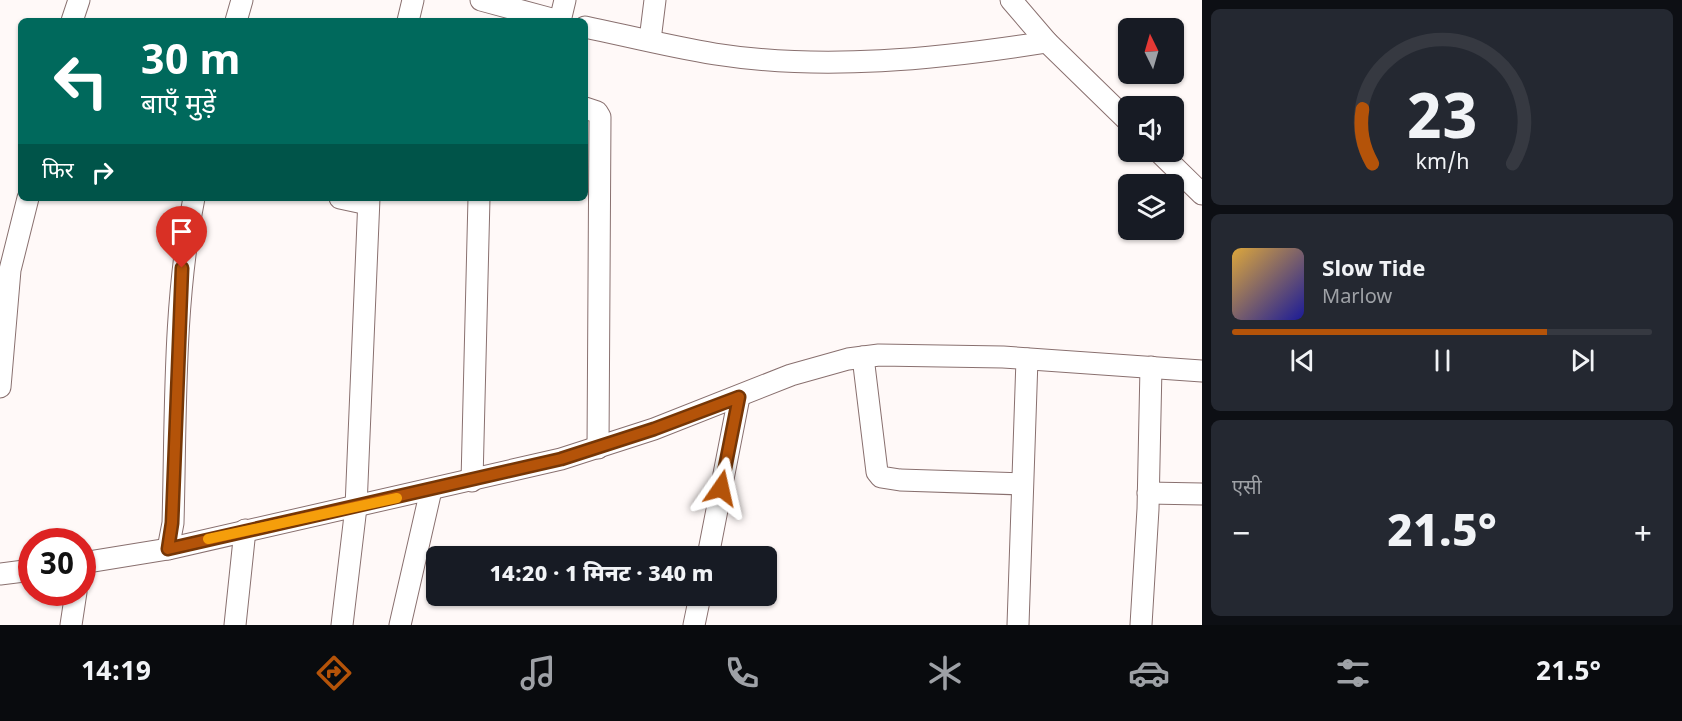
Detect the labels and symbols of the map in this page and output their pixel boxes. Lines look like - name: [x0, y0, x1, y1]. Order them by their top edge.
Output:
- north arrow: [1118, 18, 1184, 84]
- pin: [156, 206, 207, 268]
- position arrow: [689, 456, 753, 520]
- speed limit sign: 30: [18, 528, 96, 606]

